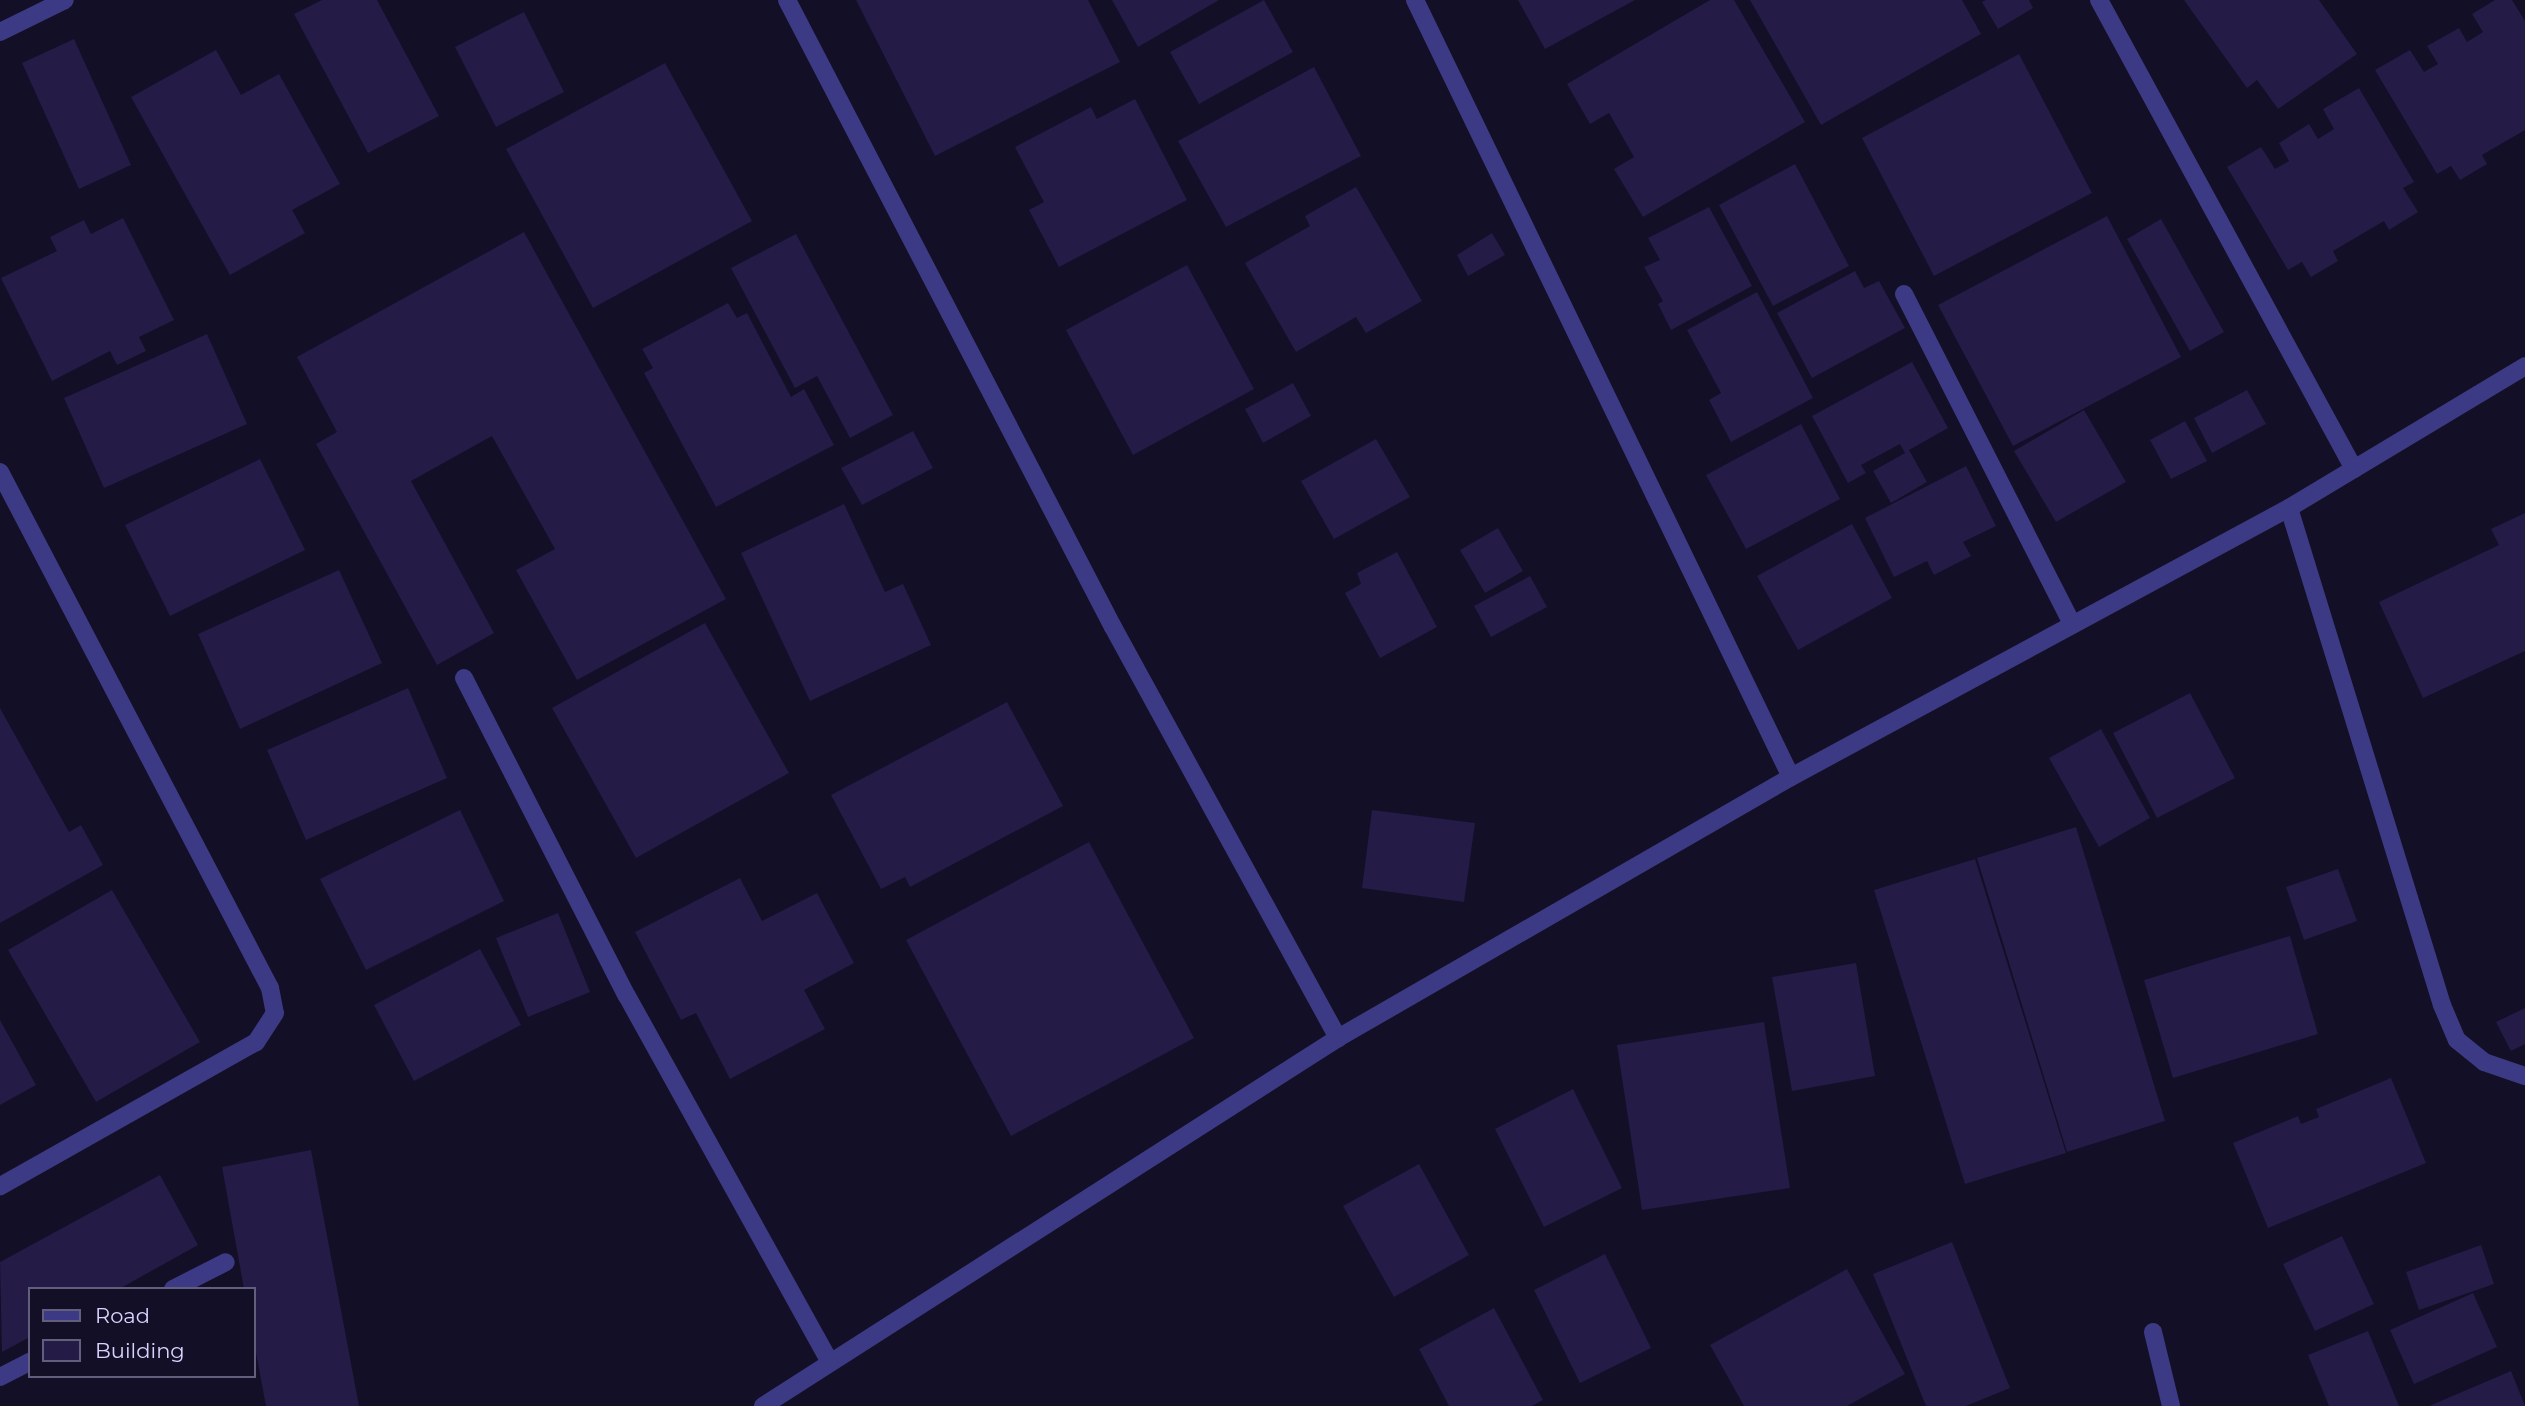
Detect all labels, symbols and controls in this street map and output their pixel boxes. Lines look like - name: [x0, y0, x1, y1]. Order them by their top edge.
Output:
- legend: [28, 1287, 256, 1378]
- text: Road: [95, 1303, 150, 1328]
- text: Building: [95, 1338, 185, 1363]

